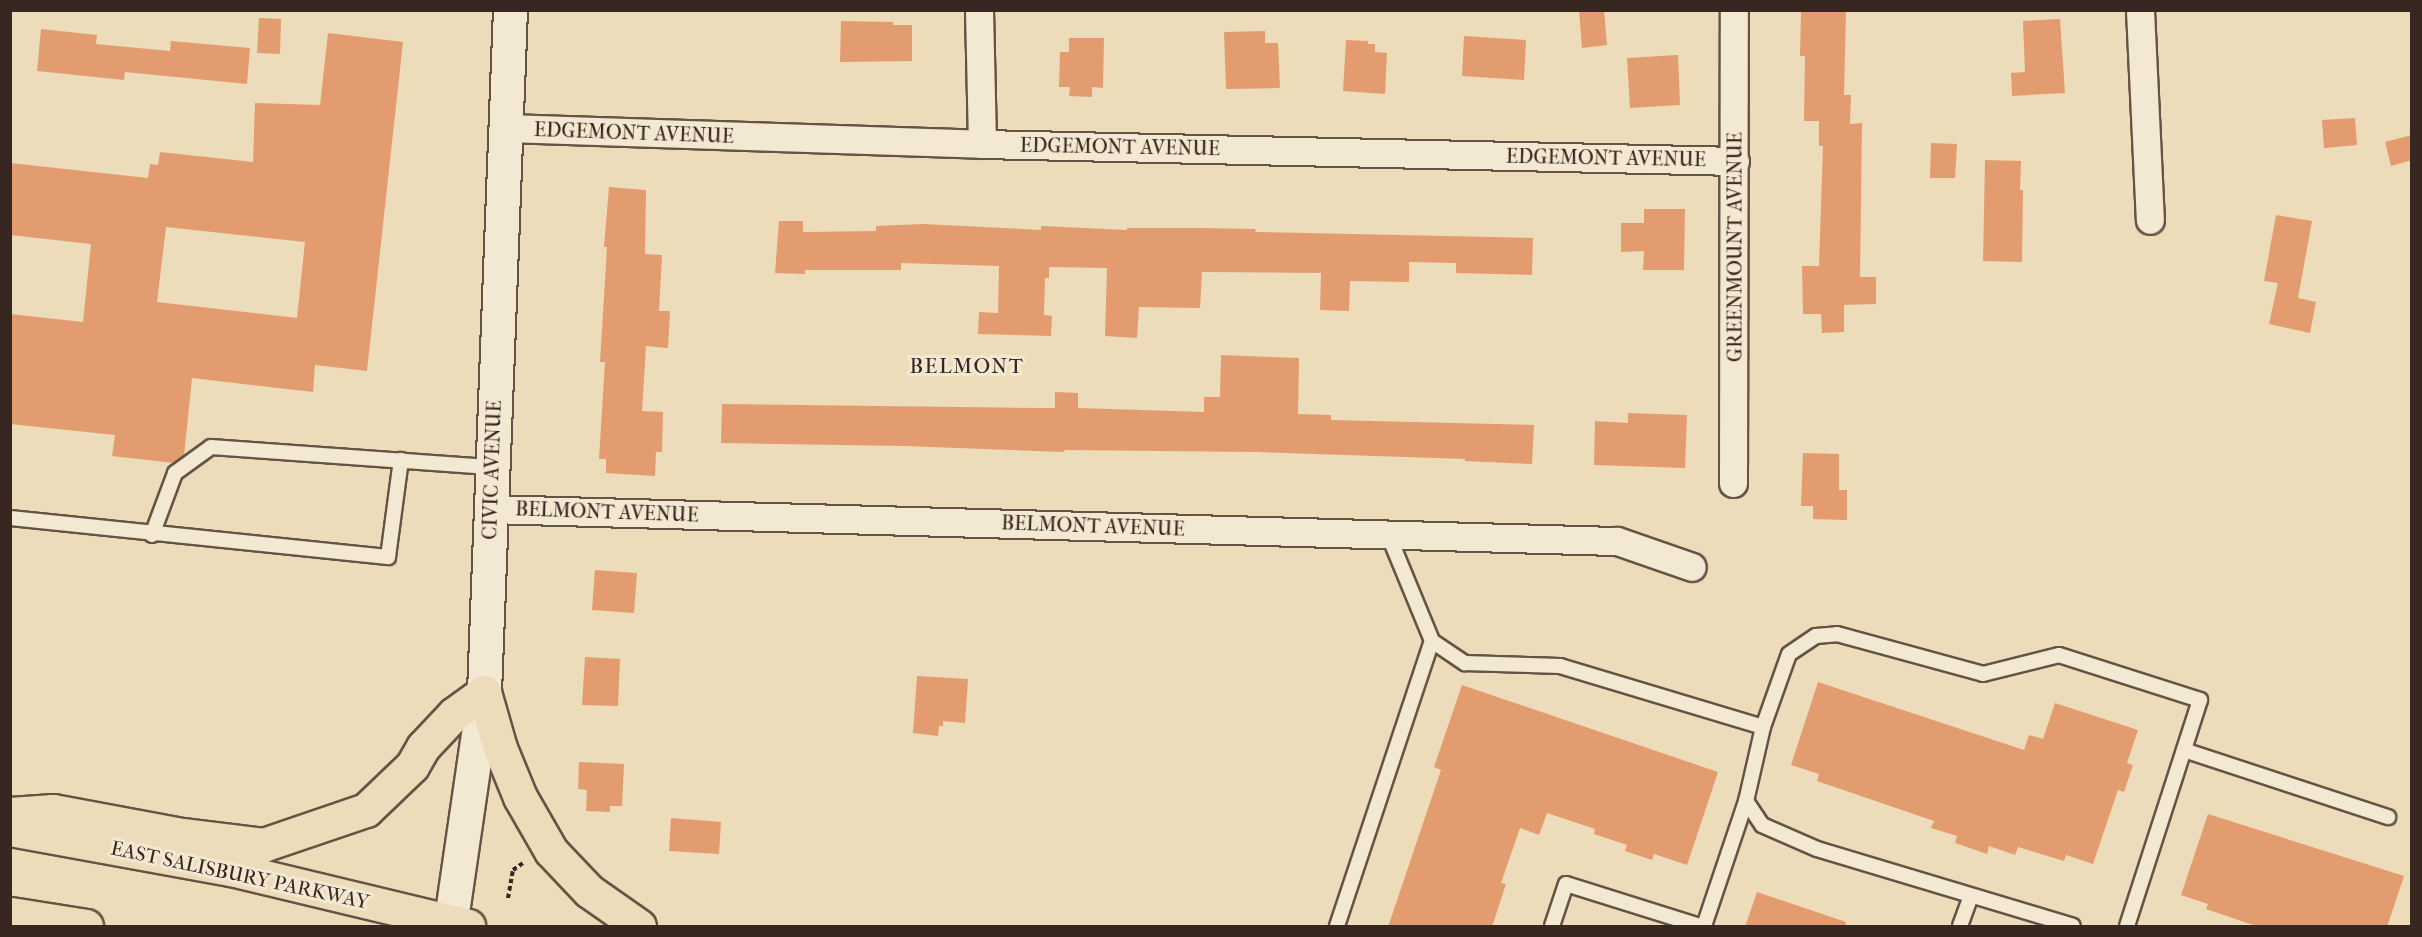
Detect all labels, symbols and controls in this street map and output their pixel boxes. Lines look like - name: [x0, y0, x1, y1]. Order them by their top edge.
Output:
- street label: EDGEMONT AVENUE: [533, 118, 735, 148]
- street label: GREENMOUNT AVENUE: [1723, 132, 1747, 362]
- street label: EDGEMONT AVENUE: [1020, 133, 1220, 161]
- street label: EDGEMONT AVENUE: [1506, 144, 1706, 172]
- district label: BELMONT: [910, 353, 1024, 379]
- street label: CIVIC AVENUE: [478, 400, 506, 540]
- street label: BELMONT AVENUE: [515, 497, 699, 527]
- street label: BELMONT AVENUE: [1001, 511, 1185, 541]
- street label: EAST SALISBURY PARKWAY: [109, 836, 371, 914]

